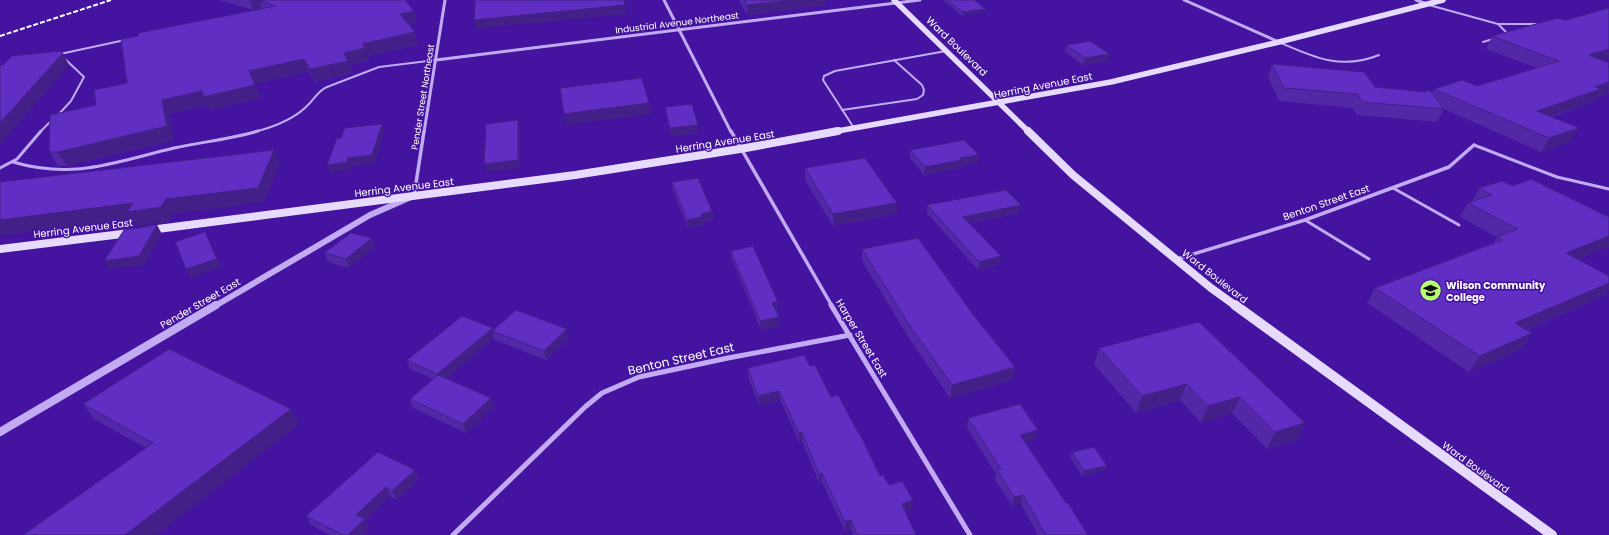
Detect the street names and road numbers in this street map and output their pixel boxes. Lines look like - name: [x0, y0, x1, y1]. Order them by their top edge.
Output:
- street label: Industrial Avenue Northeast: [615, 9, 739, 37]
- street label: Ward Boulevard: [923, 13, 991, 80]
- street label: Pender Street Northeast: [409, 43, 437, 151]
- street label: Herring Avenue East: [993, 69, 1094, 102]
- street label: Herring Avenue East: [675, 126, 776, 157]
- street label: Herring Avenue East: [354, 174, 455, 201]
- street label: Benton Street East: [1281, 181, 1372, 224]
- street label: Herring Avenue East: [33, 215, 134, 242]
- street label: Ward Boulevard: [1178, 246, 1251, 307]
- street label: Pender Street East: [157, 274, 243, 333]
- street label: Harper Street East: [832, 296, 891, 381]
- street label: Benton Street East: [626, 338, 736, 379]
- street label: Ward Boulevard: [1439, 438, 1513, 497]

